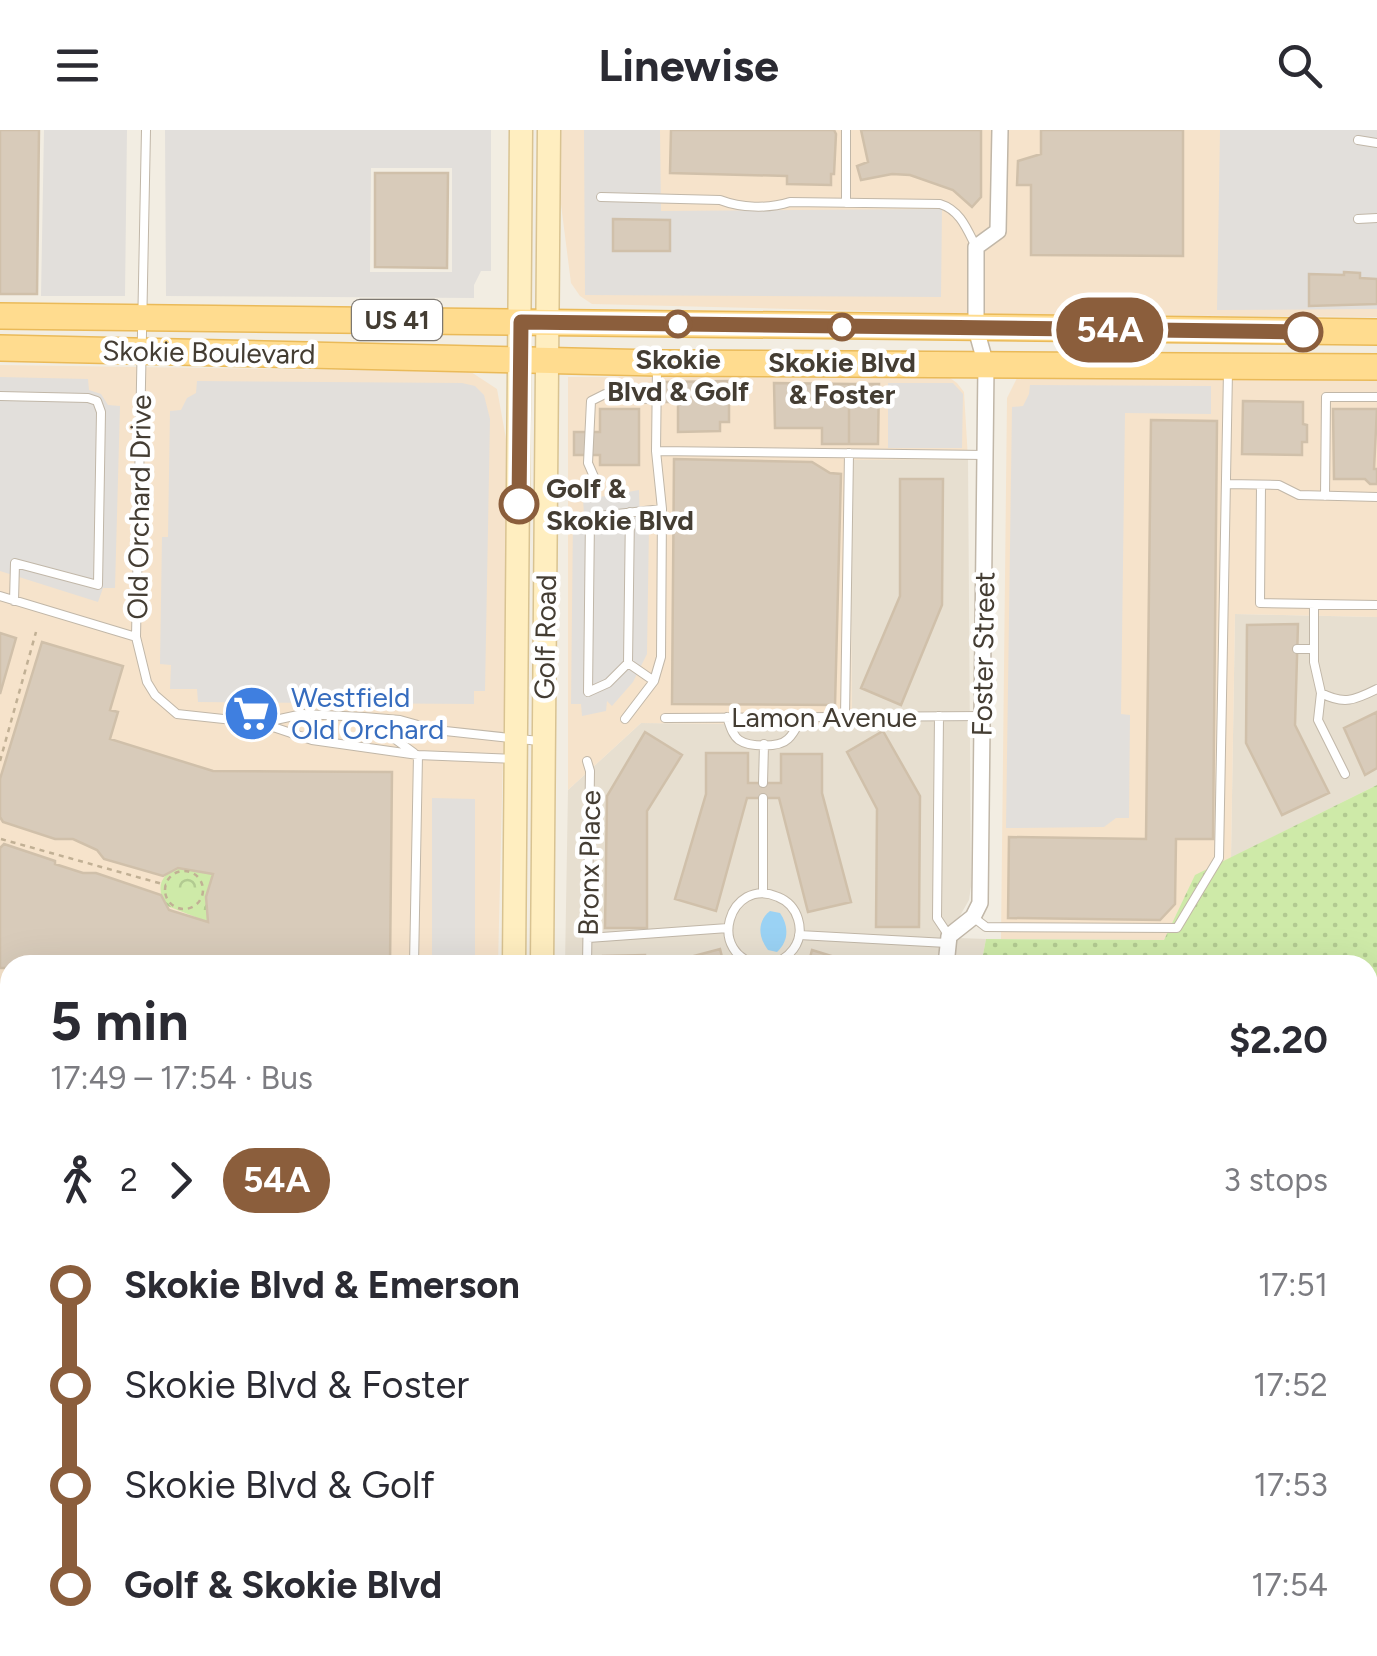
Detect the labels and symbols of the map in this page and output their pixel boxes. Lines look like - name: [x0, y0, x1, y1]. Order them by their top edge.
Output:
- line badge: 54A: [1052, 298, 1168, 362]
- road number: US 41: [352, 300, 442, 340]
- marker: Skokie Blvd & Golf: [665, 311, 691, 337]
- unlabelled marker: [1284, 313, 1322, 351]
- marker: Skokie Blvd & Foster: [829, 314, 855, 340]
- street label: Skokie Boulevard: [102, 333, 316, 371]
- place label: Skokie Blvd & Golf: [607, 342, 750, 408]
- place label: Skokie Blvd & Foster: [768, 345, 916, 411]
- street label: Old Orchard Drive: [120, 394, 158, 620]
- place label: Golf & Skokie Blvd: [546, 471, 694, 537]
- marker: Golf & Skokie Blvd: [500, 485, 538, 523]
- street label: Foster Street: [965, 571, 1001, 737]
- street label: Golf Road: [527, 574, 563, 700]
- place label: Westfield Old Orchard: [291, 680, 444, 746]
- supermarket icon: Westfield Old Orchard: [222, 683, 282, 743]
- street label: Lamon Avenue: [731, 700, 917, 734]
- street label: Bronx Place: [571, 790, 607, 936]

